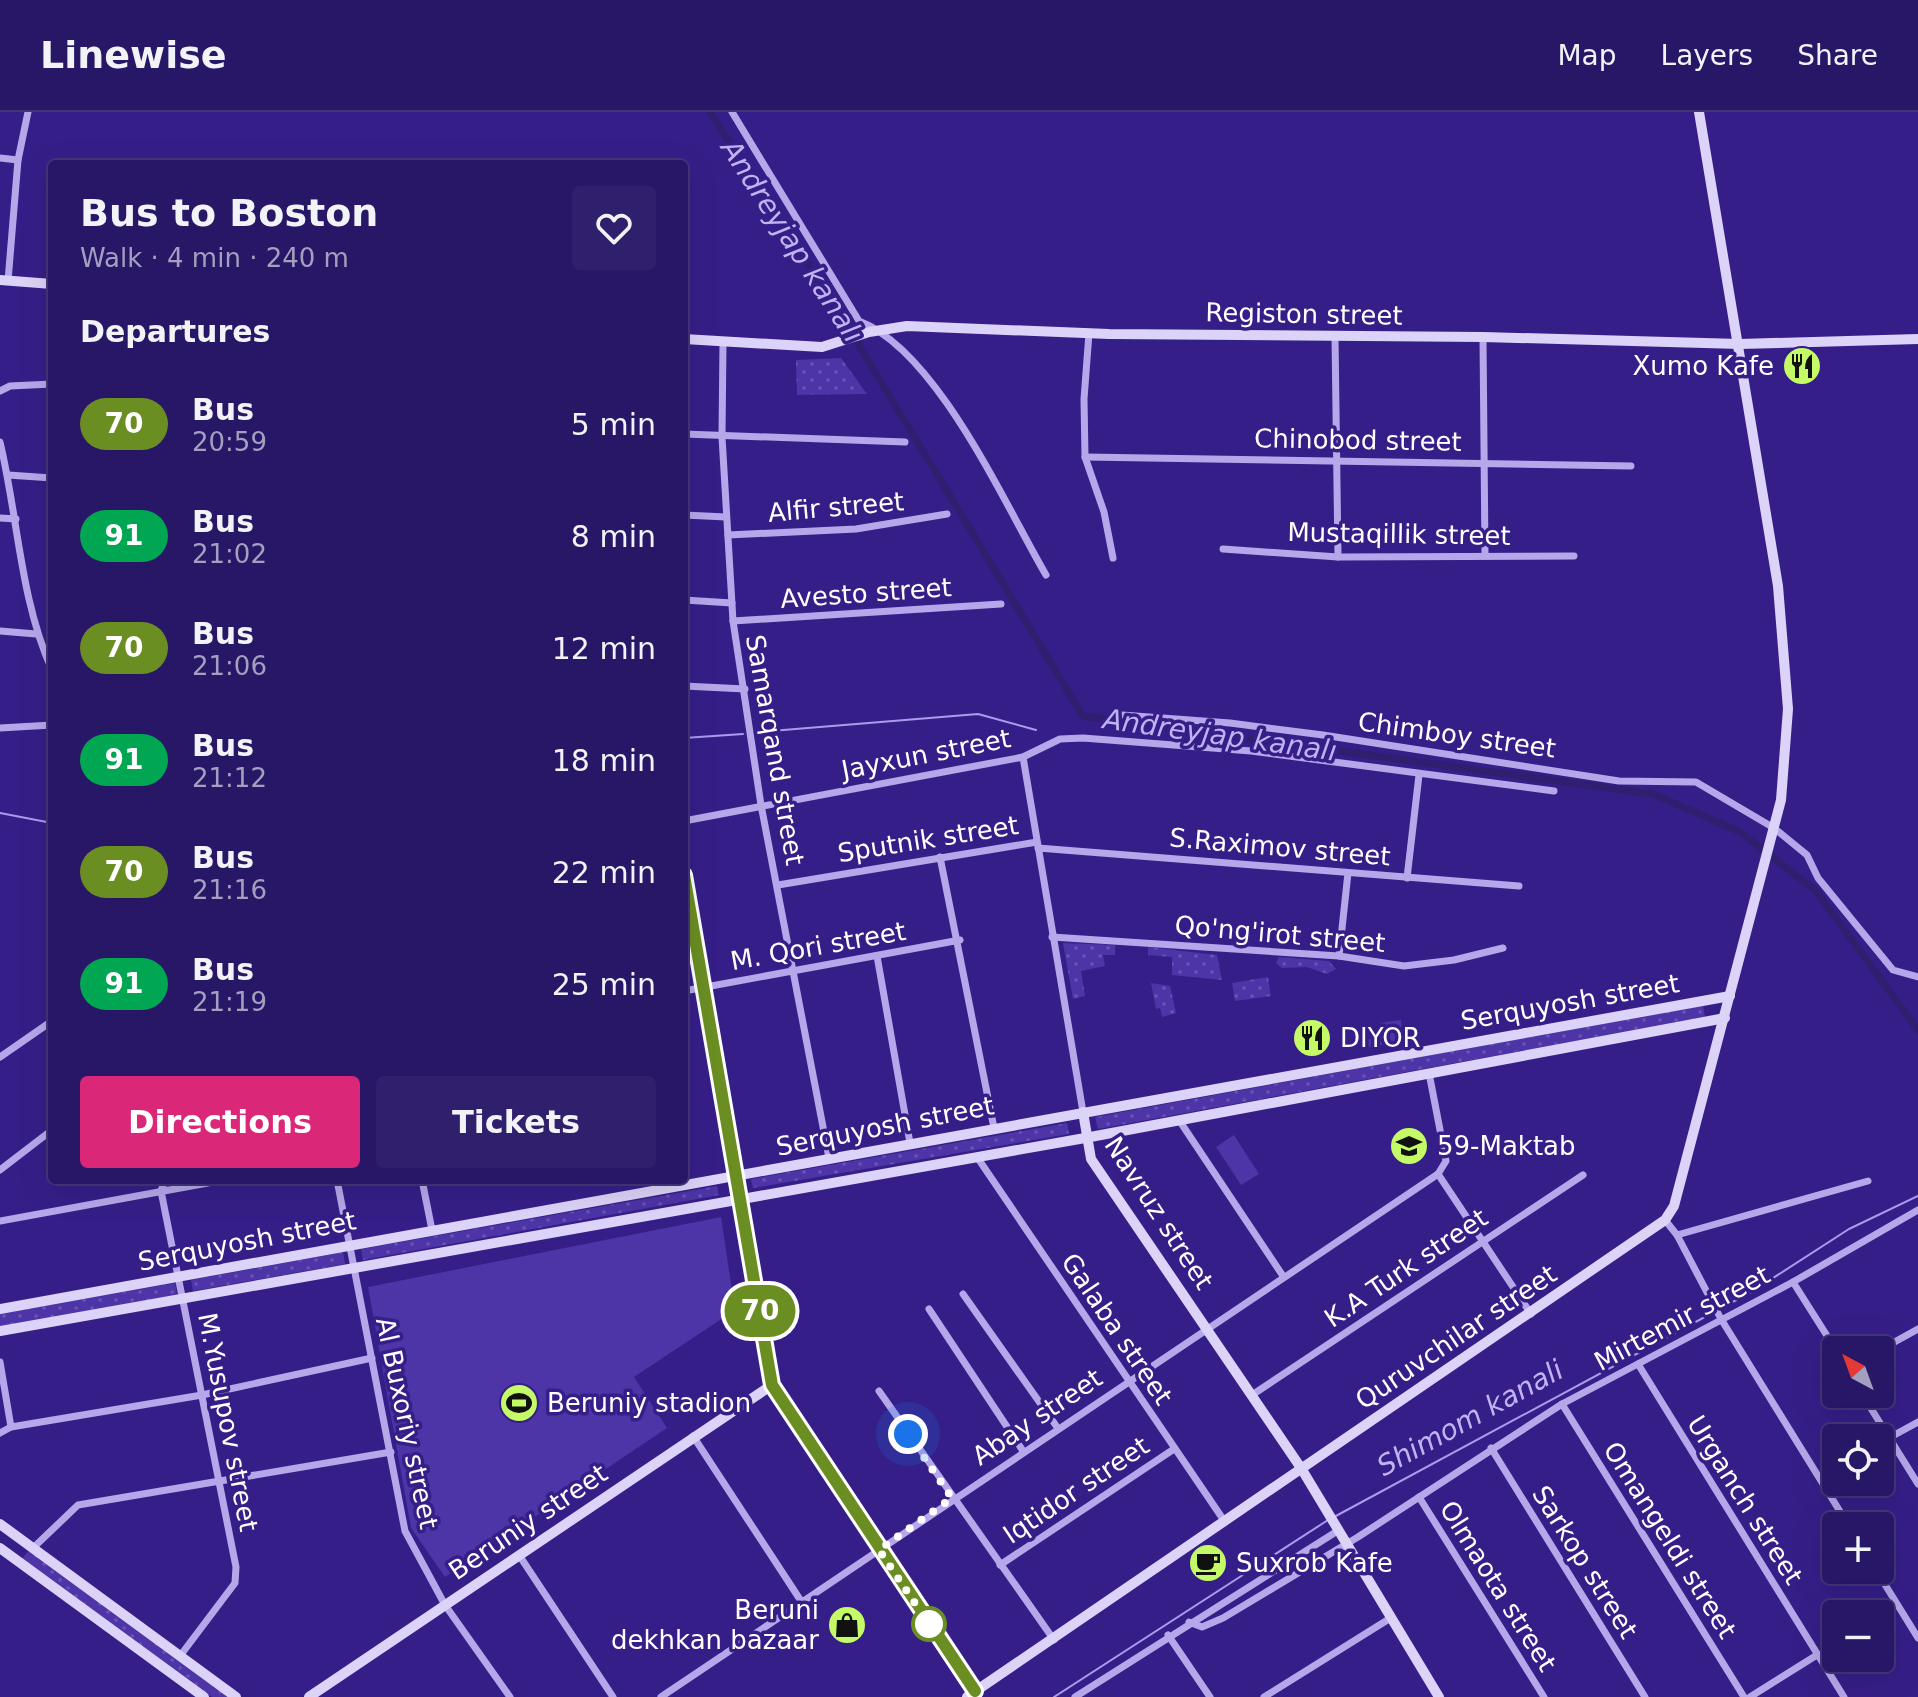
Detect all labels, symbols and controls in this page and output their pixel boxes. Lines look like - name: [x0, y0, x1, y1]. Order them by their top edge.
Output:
- text: Linewise: [40, 33, 227, 77]
- text: Map: [1557, 39, 1617, 72]
- text: Layers: [1661, 39, 1753, 72]
- text: Share: [1797, 39, 1878, 72]
- water label: Andreyjap kanalı: [713, 132, 870, 349]
- button: heart: [572, 186, 656, 270]
- text: Bus to Boston: [80, 191, 378, 235]
- text: Walk · 4 min · 240 m: [80, 243, 349, 273]
- street label: Registon street: [1205, 297, 1403, 331]
- text: Departures: [80, 314, 270, 349]
- restaurant icon: Xumo Kafe: [1781, 345, 1823, 387]
- place label: Xumo Kafe: [1633, 351, 1774, 381]
- text: Bus: [192, 392, 254, 427]
- text: 70: [105, 407, 143, 440]
- text: 5 min: [571, 407, 656, 442]
- street label: Chinobod street: [1254, 423, 1462, 457]
- text: 20:59: [192, 427, 267, 457]
- street label: Alfir street: [767, 486, 905, 528]
- text: Bus: [192, 504, 254, 539]
- street label: Mustaqillik street: [1287, 517, 1511, 551]
- text: 91: [105, 519, 143, 552]
- text: 8 min: [571, 519, 656, 554]
- text: 21:02: [192, 539, 267, 569]
- street label: Avesto street: [779, 572, 953, 614]
- text: Bus: [192, 616, 254, 651]
- text: 70: [105, 631, 143, 664]
- text: 12 min: [552, 631, 656, 666]
- street label: Samarqand street: [740, 632, 810, 868]
- text: 21:06: [192, 651, 267, 681]
- water label: Andreyjap kanalı: [1099, 702, 1339, 768]
- street label: Chimboy street: [1356, 706, 1558, 764]
- street label: Jayxun street: [837, 723, 1013, 785]
- text: Bus: [192, 728, 254, 763]
- text: 91: [105, 743, 143, 776]
- text: 18 min: [552, 743, 656, 778]
- text: 21:12: [192, 763, 267, 793]
- street label: Sputnik street: [835, 810, 1021, 868]
- street label: S.Raximov street: [1168, 822, 1392, 872]
- text: Bus: [192, 840, 254, 875]
- text: 70: [105, 855, 143, 888]
- text: 22 min: [552, 855, 656, 890]
- text: 21:16: [192, 875, 267, 905]
- street label: Qo'ng'irot street: [1173, 910, 1387, 958]
- street label: M. Qori street: [728, 916, 908, 976]
- text: Bus: [192, 952, 254, 987]
- text: 91: [105, 967, 143, 1000]
- text: 25 min: [552, 967, 656, 1002]
- street label: Serquyosh street: [1458, 968, 1682, 1036]
- text: 21:19: [192, 987, 267, 1017]
- restaurant icon: DIYOR: [1291, 1017, 1333, 1059]
- place label: DIYOR: [1340, 1023, 1421, 1053]
- button: Directions: [80, 1076, 360, 1168]
- button: Tickets: [376, 1076, 656, 1168]
- street label: Serquyosh street: [773, 1090, 997, 1162]
- school or university icon: 59-Maktab: [1388, 1125, 1430, 1167]
- street label: Navruz street: [1099, 1131, 1219, 1295]
- place label: 59-Maktab: [1437, 1131, 1576, 1161]
- street label: K.A Turk street: [1319, 1202, 1493, 1334]
- street label: Serquyosh street: [135, 1205, 359, 1277]
- street label: Galaba street: [1055, 1248, 1179, 1410]
- street label: Quruvchilar street: [1350, 1259, 1562, 1415]
- street label: Mirtemir street: [1589, 1259, 1775, 1377]
- line badge: 70: [724, 1285, 796, 1337]
- text: 70: [741, 1294, 779, 1327]
- street label: M.Yusupov street: [192, 1310, 264, 1534]
- street label: Al Buxoriy street: [370, 1314, 444, 1532]
- north arrow: [1822, 1336, 1894, 1408]
- map controls: [1822, 1336, 1894, 1672]
- water label: Shimom kanali: [1371, 1353, 1569, 1483]
- street label: Abay street: [966, 1363, 1108, 1471]
- sports icon: Beruniy stadion: [498, 1382, 540, 1424]
- place label: Beruniy stadion: [547, 1388, 751, 1418]
- street label: Urganch street: [1681, 1410, 1809, 1590]
- your location: [888, 1414, 928, 1454]
- button: locate: [1822, 1424, 1894, 1496]
- street label: Iqtidor street: [998, 1430, 1154, 1550]
- street label: Omangeldi street: [1597, 1436, 1743, 1644]
- street label: Beruniy street: [443, 1458, 613, 1586]
- street label: Sarkop street: [1526, 1480, 1644, 1644]
- street label: Olmaota street: [1434, 1495, 1562, 1677]
- button: +: [1822, 1512, 1894, 1584]
- cafe icon: Suxrob Kafe: [1187, 1542, 1229, 1584]
- place label: Suxrob Kafe: [1236, 1548, 1393, 1578]
- place label: Beruni dekhkan bazaar: [611, 1595, 819, 1655]
- button: −: [1822, 1600, 1894, 1672]
- shop icon: Beruni dekhkan bazaar: [826, 1604, 868, 1646]
- unlabelled marker: [912, 1607, 946, 1641]

